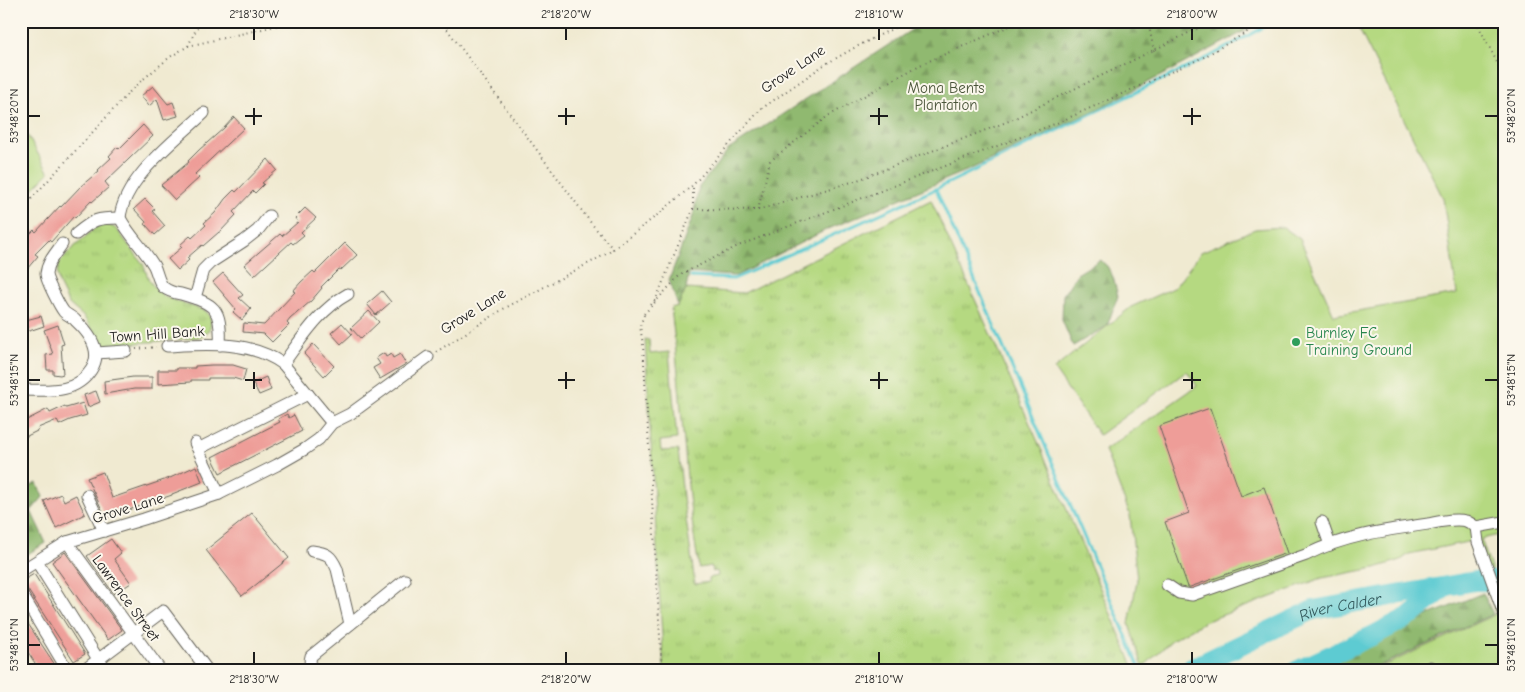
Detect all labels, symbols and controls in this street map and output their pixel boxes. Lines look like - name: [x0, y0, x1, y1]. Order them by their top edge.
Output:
- text: 2°18'30"W: [229, 7, 279, 21]
- text: 2°18'20"W: [541, 7, 592, 21]
- text: 2°18'10"W: [855, 7, 904, 21]
- text: 2°18'00"W: [1167, 7, 1218, 21]
- street label: Grove Lane: [757, 41, 829, 97]
- park label: Mona Bents Plantation: [907, 79, 985, 114]
- text: 53°48'20"N: [7, 89, 21, 143]
- text: 53°48'20"N: [1504, 89, 1518, 143]
- street label: Grove Lane: [437, 284, 509, 338]
- street label: Town Hill Bank: [109, 322, 206, 346]
- place label: Burnley FC Training Ground: [1306, 324, 1412, 359]
- marker: Burnley FC Training Ground: [1290, 336, 1302, 348]
- text: 53°48'15"N: [7, 354, 21, 406]
- text: 53°48'15"N: [1504, 354, 1518, 406]
- street label: Grove Lane: [90, 489, 166, 527]
- street label: Lawrence Street: [89, 551, 164, 645]
- water label: River Calder: [1296, 590, 1383, 625]
- text: 53°48'10"N: [7, 618, 21, 672]
- text: 53°48'10"N: [1504, 618, 1518, 672]
- text: 2°18'30"W: [229, 672, 279, 686]
- text: 2°18'20"W: [541, 672, 592, 686]
- text: 2°18'10"W: [855, 672, 904, 686]
- text: 2°18'00"W: [1167, 672, 1218, 686]

